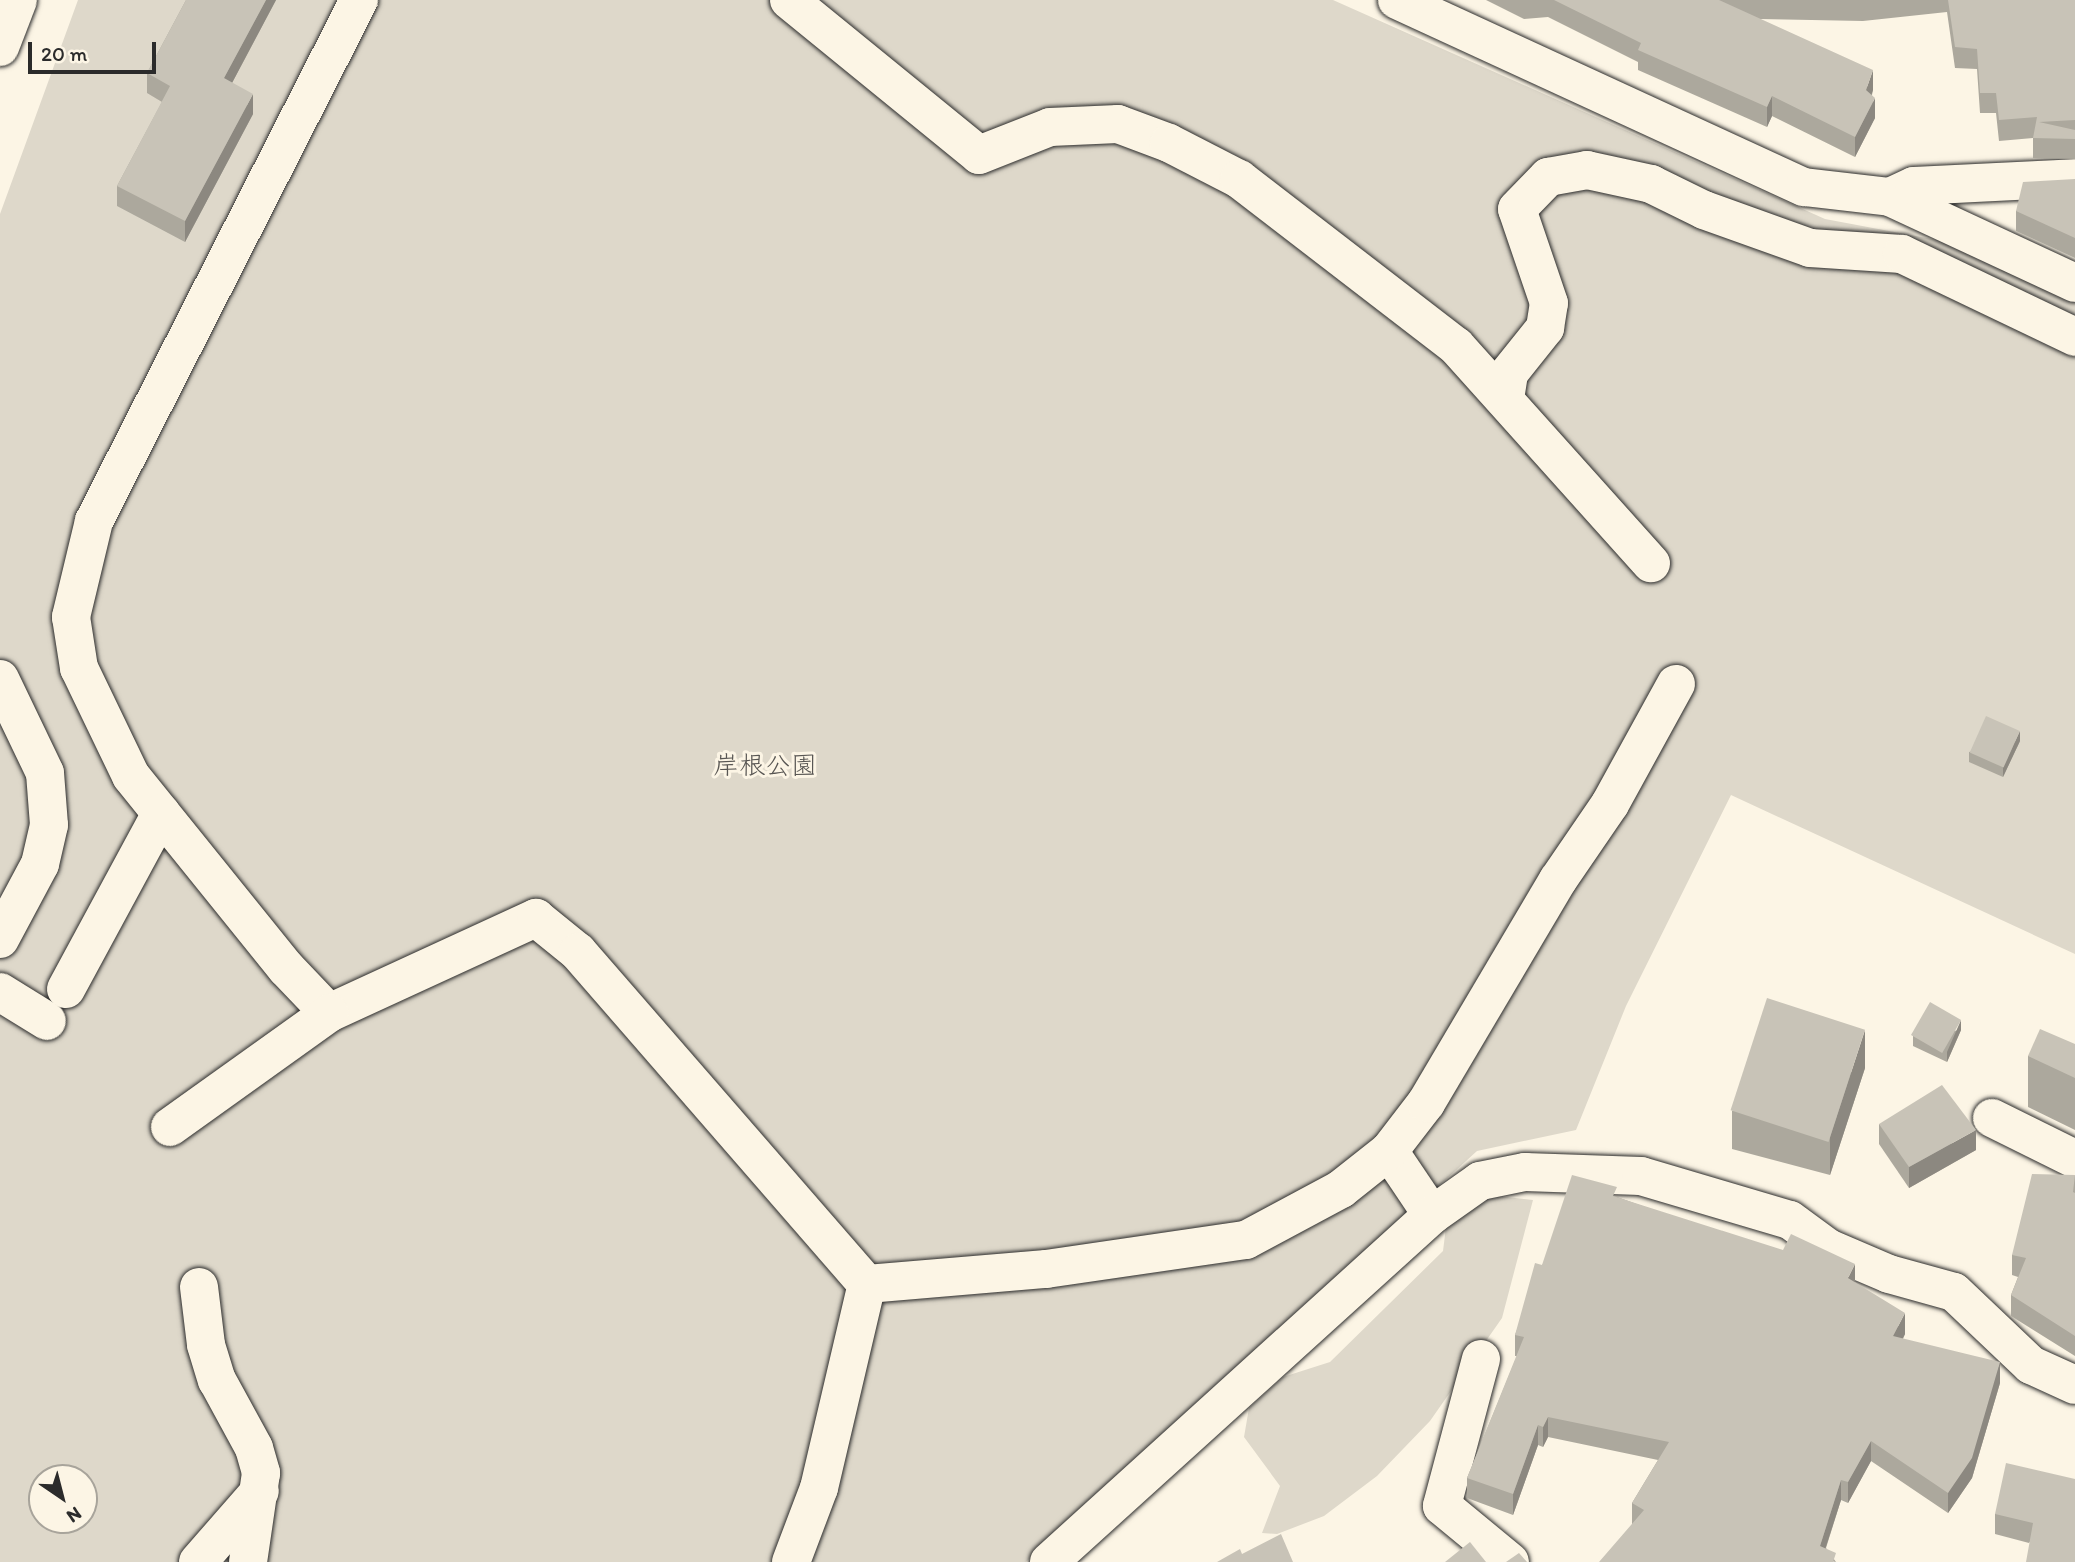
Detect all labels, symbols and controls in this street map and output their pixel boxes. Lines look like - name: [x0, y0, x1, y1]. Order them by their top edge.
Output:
- scale bar: [32, 28, 159, 72]
- text: 20 m: [41, 41, 87, 66]
- park label: 岸根公園: [713, 750, 817, 782]
- north arrow: [28, 1464, 98, 1534]
- text: N: [62, 1502, 86, 1528]

